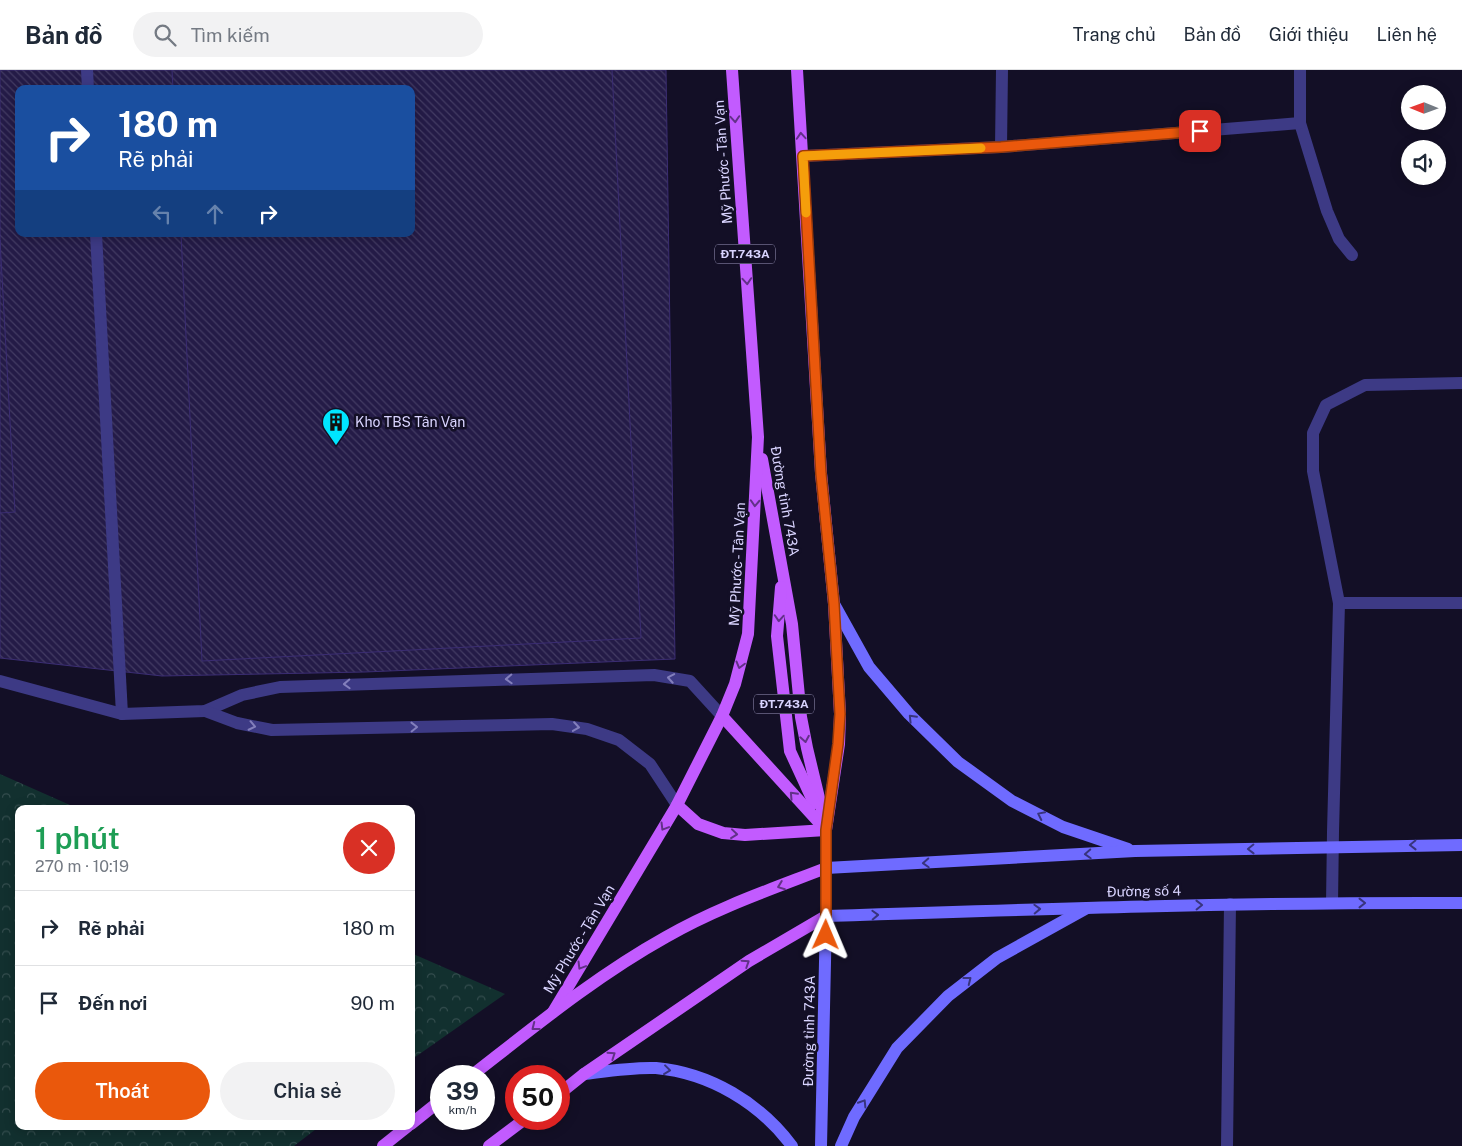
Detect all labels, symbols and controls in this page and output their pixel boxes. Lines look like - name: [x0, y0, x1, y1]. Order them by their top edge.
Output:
- search box: [133, 12, 483, 57]
- text: Bản đồ: [25, 21, 103, 49]
- icon: search: [151, 21, 179, 49]
- text: Tìm kiếm: [191, 24, 270, 46]
- text: Trang chủ: [1073, 24, 1156, 45]
- text: Bản đồ: [1184, 24, 1241, 45]
- text: Giới thiệu: [1269, 24, 1349, 45]
- text: Liên hệ: [1377, 24, 1437, 45]
- north arrow: [1401, 85, 1446, 130]
- map controls: [1401, 85, 1446, 185]
- street label: Mỹ Phước - Tân Vạn: [711, 100, 735, 224]
- text: 180 m: [118, 104, 218, 145]
- icon: right: [35, 105, 100, 170]
- pin: [1179, 110, 1221, 152]
- one-way arrow: [730, 115, 741, 123]
- icon: arrive: [1186, 117, 1214, 145]
- one-way arrow: [796, 132, 807, 140]
- button: sound: [1401, 140, 1446, 185]
- text: Rẽ phải: [118, 146, 194, 172]
- icon: left: [148, 200, 176, 228]
- icon: ahead: [201, 200, 229, 228]
- icon: right: [254, 200, 282, 228]
- road number: ĐT.743A: [715, 244, 775, 263]
- one-way arrow: [741, 277, 752, 285]
- building icon: Kho TBS Tân Vạn: [321, 407, 351, 446]
- place label: Kho TBS Tân Vạn: [355, 414, 465, 430]
- street label: Đường tỉnh 743A: [767, 445, 803, 557]
- one-way arrow: [749, 500, 760, 508]
- street label: Mỹ Phước - Tân Vạn: [726, 502, 748, 626]
- one-way arrow: [773, 614, 784, 622]
- one-way arrow: [736, 660, 746, 668]
- one-way arrow: [667, 673, 676, 683]
- one-way arrow: [505, 674, 512, 684]
- one-way arrow: [342, 679, 350, 690]
- road number: ĐT.743A: [754, 694, 814, 714]
- one-way arrow: [909, 714, 918, 723]
- one-way arrow: [247, 720, 256, 731]
- one-way arrow: [572, 721, 580, 732]
- one-way arrow: [410, 722, 418, 733]
- one-way arrow: [799, 735, 810, 743]
- one-way arrow: [790, 791, 799, 800]
- one-way arrow: [1037, 811, 1046, 821]
- text: 1 phút: [35, 820, 120, 856]
- button: close: [343, 822, 395, 874]
- one-way arrow: [660, 822, 670, 831]
- one-way arrow: [731, 828, 739, 839]
- one-way arrow: [1409, 840, 1417, 851]
- one-way arrow: [1247, 843, 1255, 854]
- one-way arrow: [1084, 848, 1092, 859]
- text: 270 m · 10:19: [35, 857, 129, 876]
- one-way arrow: [922, 857, 930, 868]
- one-way arrow: [777, 880, 786, 890]
- street label: Mỹ Phước - Tân Vạn: [540, 882, 618, 996]
- street label: Đường số 4: [1107, 882, 1182, 900]
- one-way arrow: [1358, 898, 1366, 908]
- one-way arrow: [1196, 900, 1204, 910]
- one-way arrow: [1034, 904, 1041, 914]
- position arrow: [799, 908, 851, 960]
- one-way arrow: [871, 909, 879, 920]
- icon: right: [35, 914, 63, 942]
- text: Rẽ phải: [78, 917, 145, 939]
- text: 180 m: [342, 917, 395, 939]
- one-way arrow: [741, 960, 750, 969]
- one-way arrow: [577, 961, 587, 970]
- street label: Đường tỉnh 743A: [800, 975, 818, 1087]
- one-way arrow: [962, 978, 971, 986]
- icon: arrive: [35, 989, 63, 1017]
- text: Đến nơi: [78, 992, 147, 1014]
- text: 90 m: [351, 992, 395, 1014]
- one-way arrow: [532, 1021, 541, 1029]
- one-way arrow: [607, 1052, 616, 1061]
- button: Thoát: [35, 1062, 210, 1120]
- button: Chia sẻ: [220, 1062, 395, 1120]
- one-way arrow: [663, 1064, 671, 1075]
- speed limit sign: 50: [505, 1065, 570, 1130]
- text: 39: [446, 1076, 479, 1106]
- one-way arrow: [857, 1099, 866, 1108]
- text: km/h: [448, 1103, 477, 1117]

